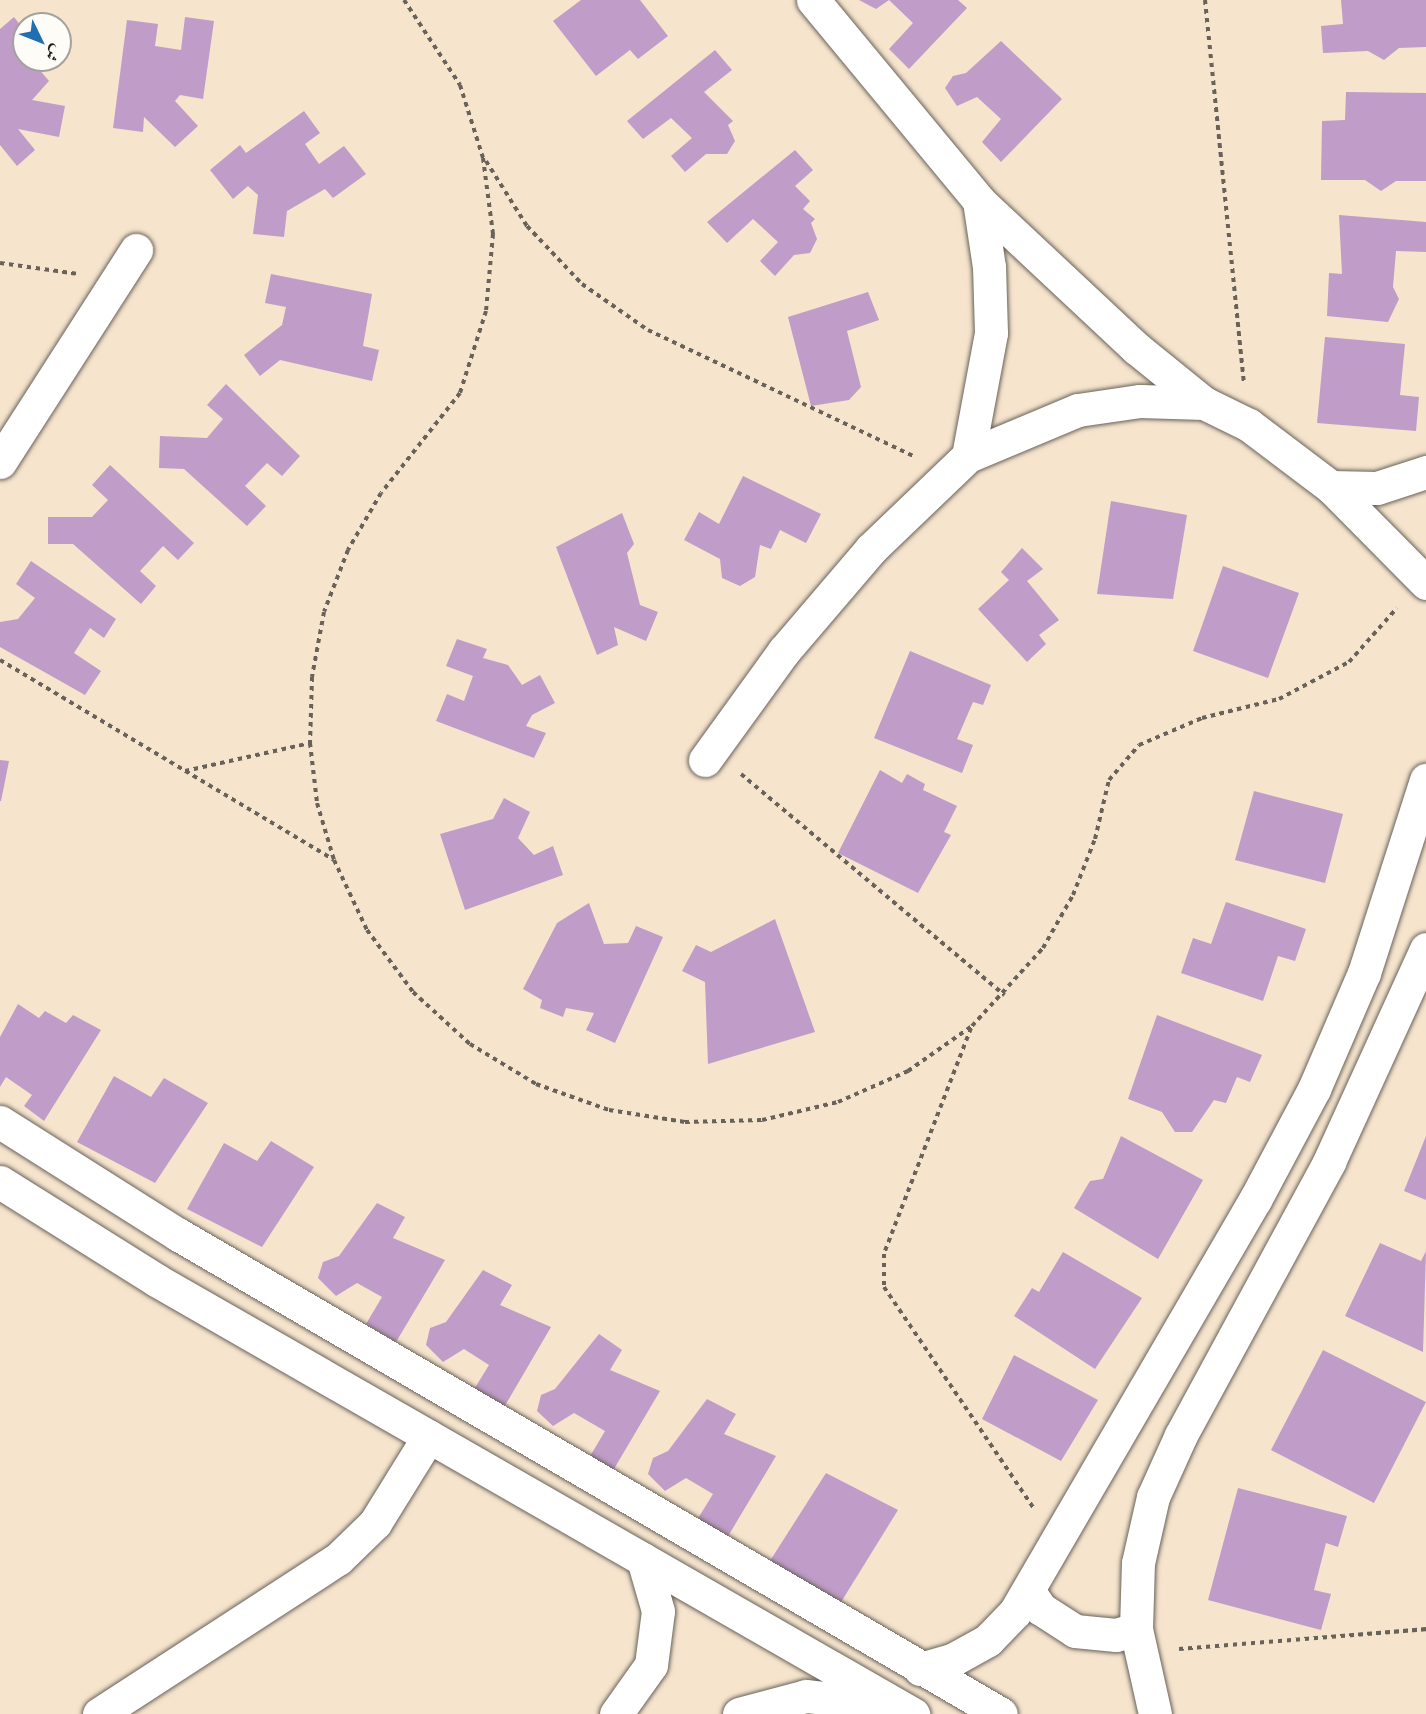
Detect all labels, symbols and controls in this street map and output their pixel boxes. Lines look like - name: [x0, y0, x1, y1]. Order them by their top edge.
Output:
- north arrow: [12, 12, 72, 72]
- text: ش: [40, 40, 67, 66]

